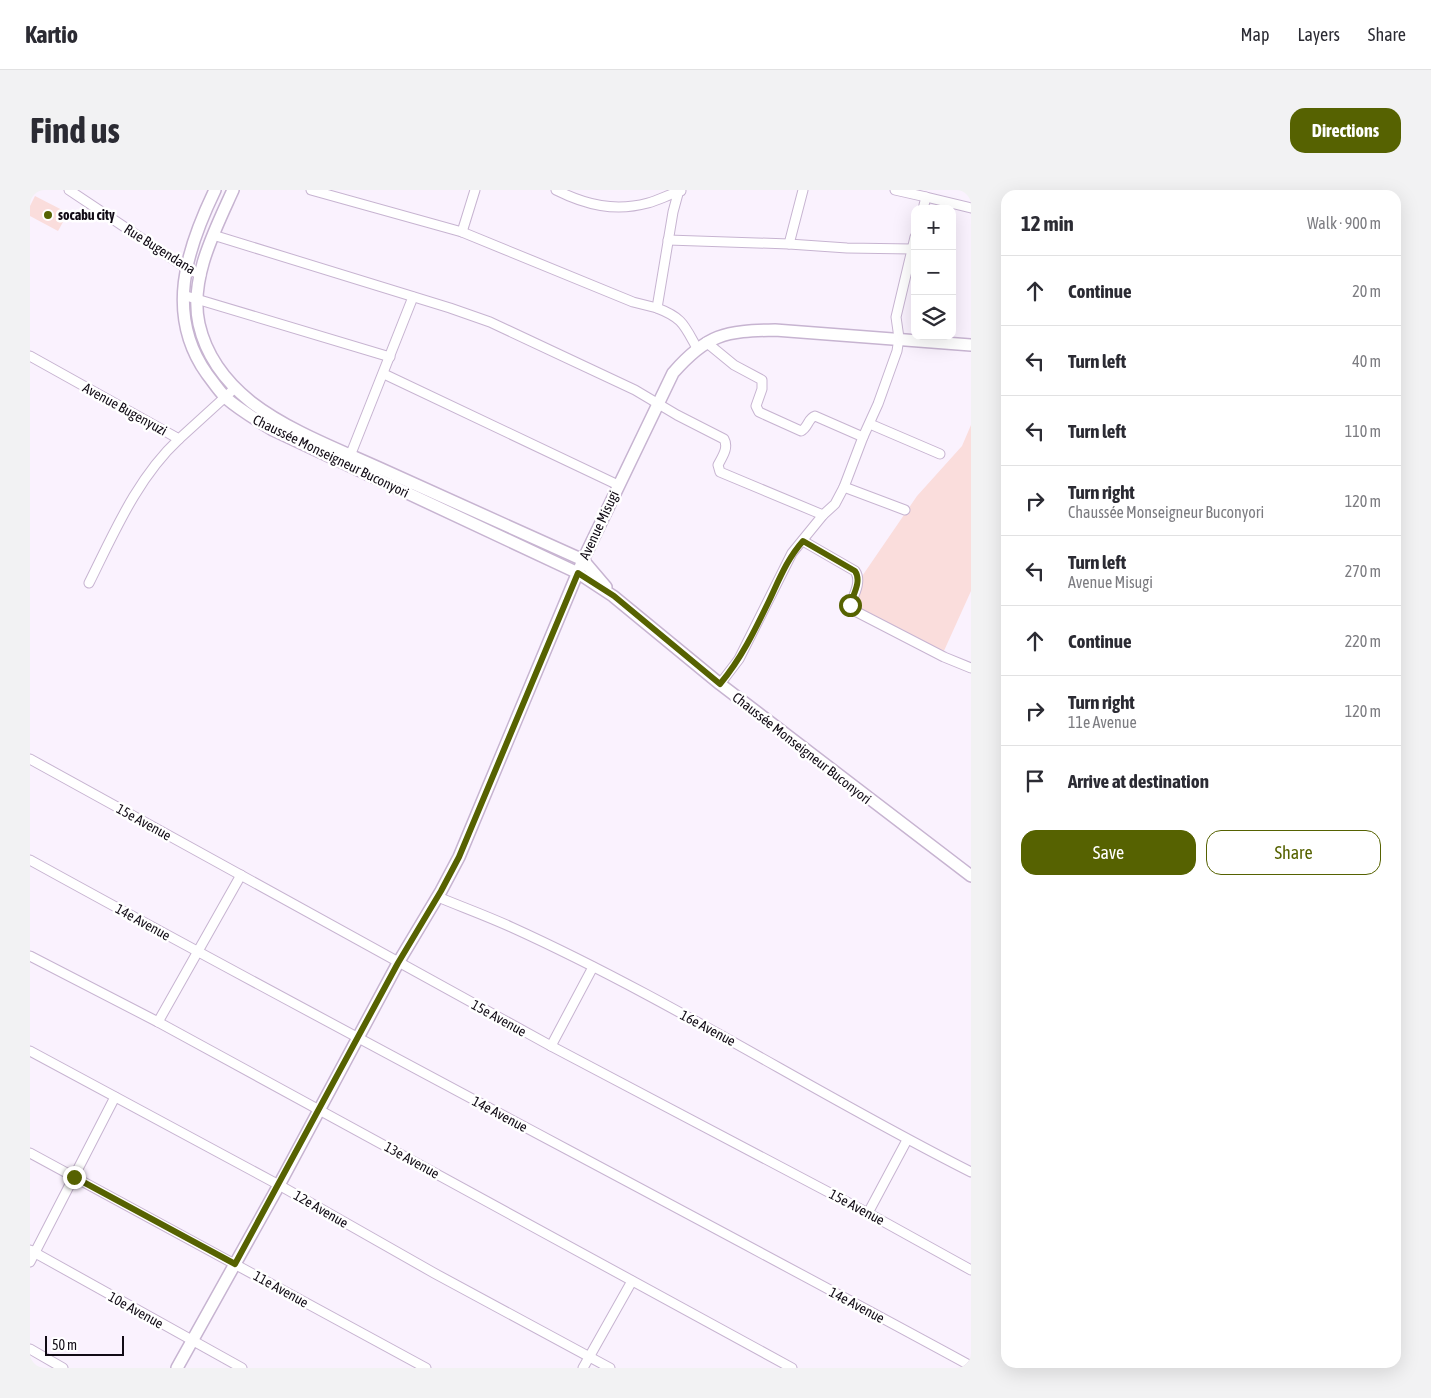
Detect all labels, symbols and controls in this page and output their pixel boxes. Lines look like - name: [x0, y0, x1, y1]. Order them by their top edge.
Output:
- text: Kartio: [25, 21, 78, 48]
- text: Map: [1240, 24, 1269, 45]
- text: Layers: [1297, 24, 1340, 45]
- text: Share: [1368, 24, 1406, 45]
- button: Directions: [1290, 108, 1401, 153]
- text: Find us: [30, 110, 120, 150]
- map controls: [911, 205, 956, 340]
- button: +: [911, 205, 956, 250]
- place label: socabu city: [58, 207, 115, 223]
- marker: socabu city: [42, 209, 54, 221]
- text: 12 min: [1021, 211, 1074, 235]
- text: Walk · 900 m: [1307, 214, 1381, 232]
- street label: Rue Bugendana: [122, 221, 198, 277]
- button: −: [911, 250, 956, 295]
- icon: ahead: [1021, 277, 1049, 305]
- text: Continue: [1068, 280, 1132, 302]
- text: 20 m: [1352, 282, 1381, 300]
- button: layers: [911, 295, 956, 340]
- icon: left: [1021, 347, 1049, 375]
- text: Turn left: [1068, 350, 1126, 372]
- text: 40 m: [1352, 352, 1381, 370]
- street label: Avenue Bugenyuzi: [80, 379, 170, 439]
- street label: Chaussée Monseigneur Buconyori: [250, 411, 412, 501]
- icon: left: [1021, 417, 1049, 445]
- text: Turn left: [1068, 420, 1126, 442]
- text: 110 m: [1345, 422, 1381, 440]
- text: Turn right: [1068, 481, 1135, 503]
- icon: right: [1021, 487, 1049, 515]
- street label: Avenue Misugi: [576, 488, 622, 562]
- text: 120 m: [1345, 492, 1381, 510]
- text: Chaussée Monseigneur Buconyori: [1068, 503, 1264, 521]
- text: Turn left: [1068, 551, 1126, 573]
- icon: left: [1021, 557, 1049, 585]
- text: 270 m: [1345, 562, 1381, 580]
- text: Avenue Misugi: [1068, 573, 1153, 591]
- route start: [839, 594, 862, 617]
- icon: ahead: [1021, 627, 1049, 655]
- text: Continue: [1068, 630, 1132, 652]
- text: 220 m: [1345, 632, 1381, 650]
- street label: Chaussée Monseigneur Buconyori: [729, 689, 875, 807]
- text: Turn right: [1068, 691, 1135, 713]
- icon: right: [1021, 697, 1049, 725]
- text: 120 m: [1345, 702, 1381, 720]
- text: 11e Avenue: [1068, 713, 1137, 731]
- icon: arrive: [1021, 767, 1049, 795]
- text: Arrive at destination: [1068, 770, 1209, 792]
- street label: 15e Avenue: [114, 800, 174, 844]
- button: Save: [1021, 830, 1196, 875]
- button: Share: [1206, 830, 1381, 875]
- street label: 14e Avenue: [113, 900, 173, 944]
- street label: 15e Avenue: [469, 996, 529, 1040]
- street label: 16e Avenue: [678, 1007, 738, 1049]
- street label: 14e Avenue: [470, 1093, 530, 1135]
- street label: 13e Avenue: [382, 1138, 442, 1182]
- route end: [63, 1166, 86, 1189]
- street label: 15e Avenue: [827, 1186, 887, 1228]
- street label: 12e Avenue: [291, 1187, 351, 1231]
- street label: 11e Avenue: [251, 1267, 311, 1311]
- street label: 14e Avenue: [827, 1284, 887, 1326]
- street label: 10e Avenue: [106, 1288, 166, 1332]
- scale bar: [45, 1333, 124, 1356]
- text: 50 m: [52, 1337, 77, 1353]

